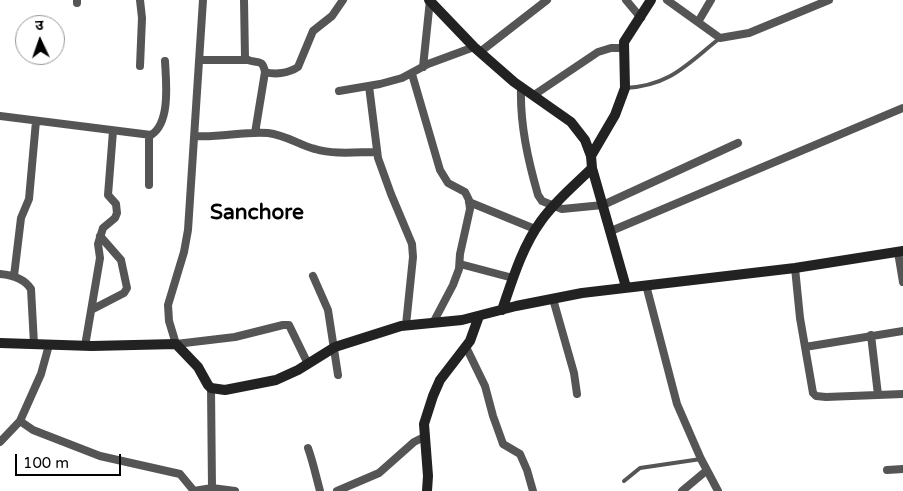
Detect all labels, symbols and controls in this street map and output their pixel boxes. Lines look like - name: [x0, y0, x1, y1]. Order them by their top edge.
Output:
- north arrow: [15, 15, 65, 65]
- text: उ: [35, 17, 44, 34]
- district label: Sanchore: [210, 200, 304, 226]
- scale bar: [18, 444, 124, 476]
- text: 100 m: [23, 454, 69, 472]

